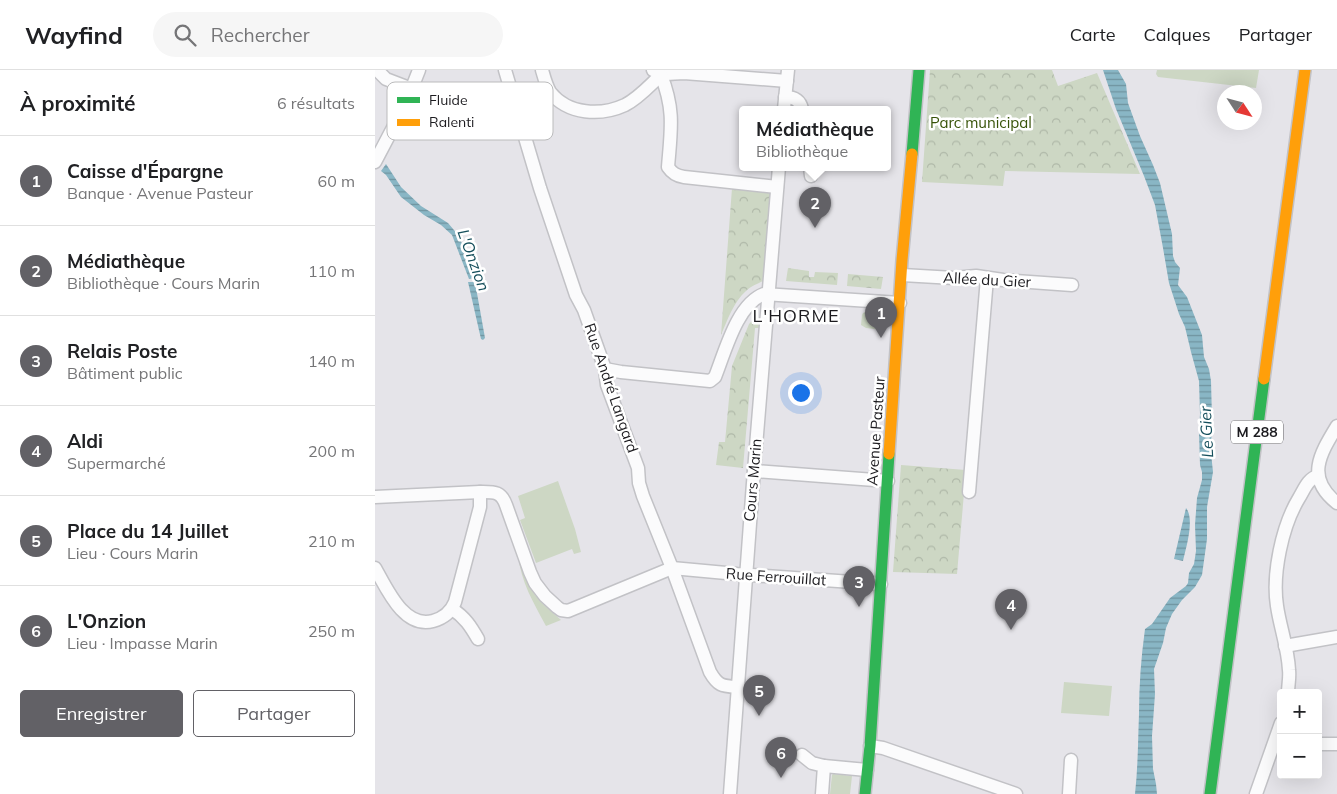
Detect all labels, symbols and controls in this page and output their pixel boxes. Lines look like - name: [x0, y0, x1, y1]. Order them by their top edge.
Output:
- search box: [153, 12, 503, 57]
- text: Wayfind: [25, 20, 123, 50]
- icon: search: [171, 21, 199, 49]
- text: Rechercher: [211, 23, 310, 47]
- text: Carte: [1070, 23, 1116, 46]
- text: Calques: [1144, 23, 1211, 46]
- text: Partager: [1239, 23, 1312, 46]
- legend: [387, 82, 553, 140]
- north arrow: [1217, 85, 1262, 130]
- text: À proximité: [20, 90, 136, 116]
- text: Fluide: [429, 91, 468, 109]
- text: 6 résultats: [277, 93, 355, 113]
- popup: [739, 106, 891, 171]
- text: Ralenti: [429, 113, 474, 131]
- park label: Parc municipal: [930, 113, 1032, 132]
- text: Médiathèque: [756, 117, 874, 141]
- text: Bibliothèque: [756, 141, 848, 161]
- text: Caisse d'Épargne: [67, 159, 223, 183]
- text: 1: [31, 171, 41, 191]
- text: 60 m: [318, 171, 355, 191]
- text: Banque · Avenue Pasteur: [67, 183, 253, 203]
- pin: 2: [799, 187, 831, 228]
- water label: L'Onzion: [454, 226, 494, 294]
- text: Médiathèque: [67, 249, 185, 273]
- text: 2: [31, 261, 41, 281]
- text: 110 m: [308, 261, 355, 281]
- street label: Allée du Gier: [943, 268, 1032, 291]
- text: Bibliothèque · Cours Marin: [67, 273, 260, 293]
- pin: 1: [865, 297, 897, 338]
- district label: L'HORME: [753, 304, 839, 327]
- street label: Rue André Langard: [580, 321, 643, 455]
- text: Relais Poste: [67, 339, 177, 363]
- text: 3: [31, 351, 41, 371]
- text: 140 m: [308, 351, 355, 371]
- text: Bâtiment public: [67, 363, 183, 383]
- street label: Avenue Pasteur: [862, 375, 889, 486]
- your location: [788, 380, 814, 406]
- water label: Le Gier: [1195, 405, 1217, 458]
- road number: M 288: [1231, 421, 1283, 444]
- text: Aldi: [67, 429, 103, 453]
- street label: Cours Marin: [739, 438, 766, 522]
- text: 4: [31, 441, 41, 461]
- text: 200 m: [308, 441, 355, 461]
- text: Supermarché: [67, 453, 166, 473]
- text: Place du 14 Juillet: [67, 519, 228, 543]
- text: 5: [31, 531, 41, 551]
- text: 210 m: [308, 531, 355, 551]
- text: Lieu · Cours Marin: [67, 543, 198, 563]
- street label: Rue Ferrouillat: [725, 564, 827, 589]
- pin: 3: [843, 566, 875, 607]
- pin: 4: [995, 589, 1027, 630]
- text: L'Onzion: [67, 609, 146, 633]
- text: 6: [31, 621, 41, 641]
- text: 250 m: [308, 621, 355, 641]
- text: Lieu · Impasse Marin: [67, 633, 218, 653]
- pin: 5: [743, 675, 775, 716]
- map controls: [1277, 689, 1322, 779]
- button: +: [1277, 689, 1322, 734]
- button: Enregistrer: [20, 690, 183, 737]
- button: Partager: [193, 690, 355, 737]
- button: −: [1277, 734, 1322, 779]
- pin: 6: [765, 737, 797, 778]

